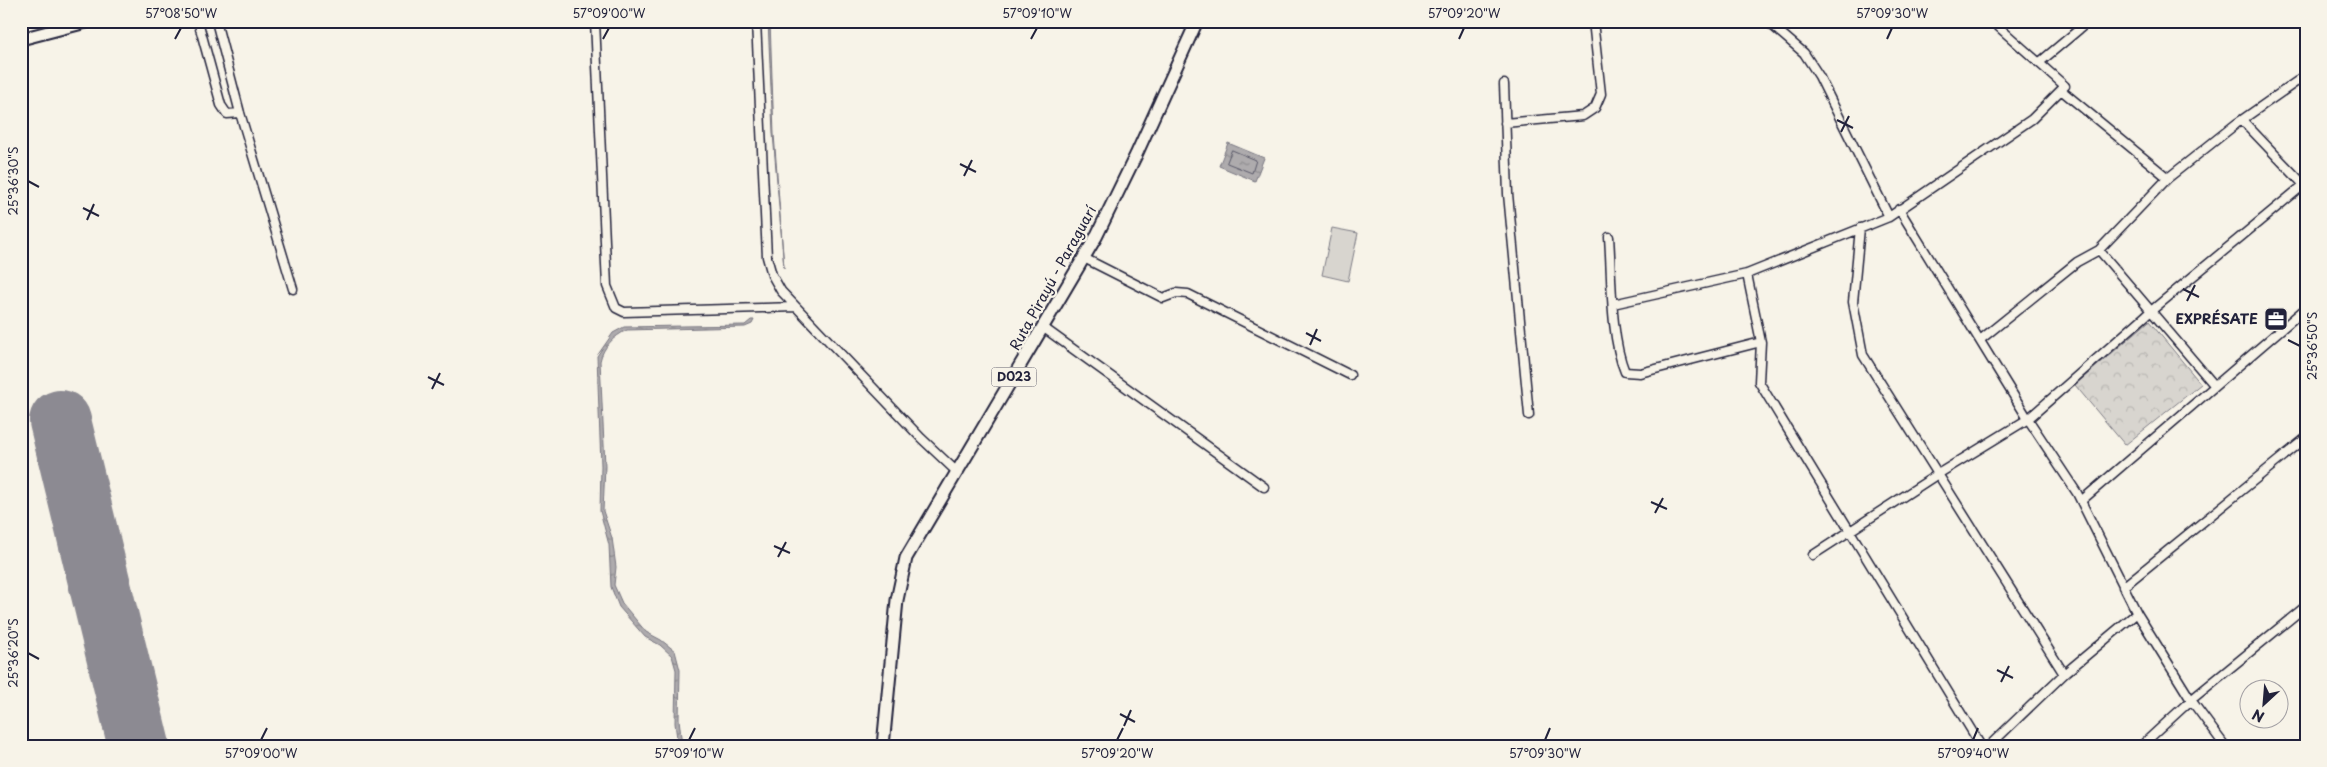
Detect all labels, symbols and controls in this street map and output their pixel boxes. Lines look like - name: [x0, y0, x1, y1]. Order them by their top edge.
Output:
- text: 57°08'50"W: [145, 4, 218, 22]
- text: 57°09'00"W: [573, 4, 646, 22]
- text: 57°09'10"W: [1002, 4, 1073, 22]
- text: 57°09'20"W: [1428, 4, 1501, 22]
- text: 57°09'30"W: [1856, 4, 1929, 22]
- text: 25°36'30"S: [4, 147, 22, 215]
- street label: Ruta Pirayú - Paraguarí: [1004, 202, 1101, 354]
- office icon: EXPRÉSATE: [2263, 306, 2289, 332]
- place label: EXPRÉSATE: [2176, 308, 2258, 329]
- text: 25°36'50"S: [2303, 312, 2321, 380]
- road number: D023: [992, 368, 1036, 387]
- text: 25°36'20"S: [4, 618, 22, 688]
- north arrow: [2240, 680, 2290, 730]
- text: N: [2248, 704, 2268, 728]
- text: 57°09'00"W: [225, 744, 298, 762]
- text: 57°09'10"W: [654, 744, 725, 762]
- text: 57°09'20"W: [1081, 744, 1154, 762]
- text: 57°09'30"W: [1509, 744, 1582, 762]
- text: 57°09'40"W: [1937, 744, 2010, 762]

